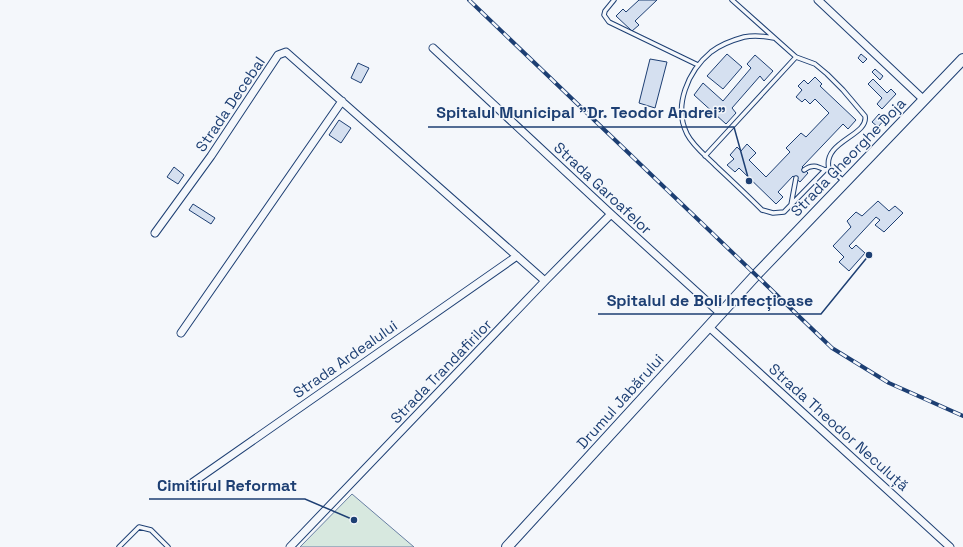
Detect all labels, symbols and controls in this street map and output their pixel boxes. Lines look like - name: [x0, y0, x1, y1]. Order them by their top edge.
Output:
- street label: Strada Decebal: [191, 53, 269, 155]
- street label: Strada Gheorghe Doja: [786, 93, 910, 220]
- callout: Spitalul Municipal "Dr. Teodor Andrei": [428, 99, 734, 127]
- text: Spitalul Municipal "Dr. Teodor Andrei": [436, 102, 726, 123]
- street label: Strada Garoafelor: [550, 138, 656, 239]
- callout: Spitalul de Boli Infecțioase: [598, 286, 821, 314]
- text: Spitalul de Boli Infecțioase: [607, 290, 813, 311]
- street label: Strada Trandafirilor: [386, 314, 496, 427]
- street label: Strada Ardealului: [289, 316, 401, 402]
- street label: Drumul Jabărului: [572, 350, 668, 452]
- street label: Strada Theodor Neculuță: [765, 359, 913, 495]
- callout: Cimitirul Reformat: [149, 471, 305, 499]
- text: Cimitirul Reformat: [157, 475, 297, 496]

